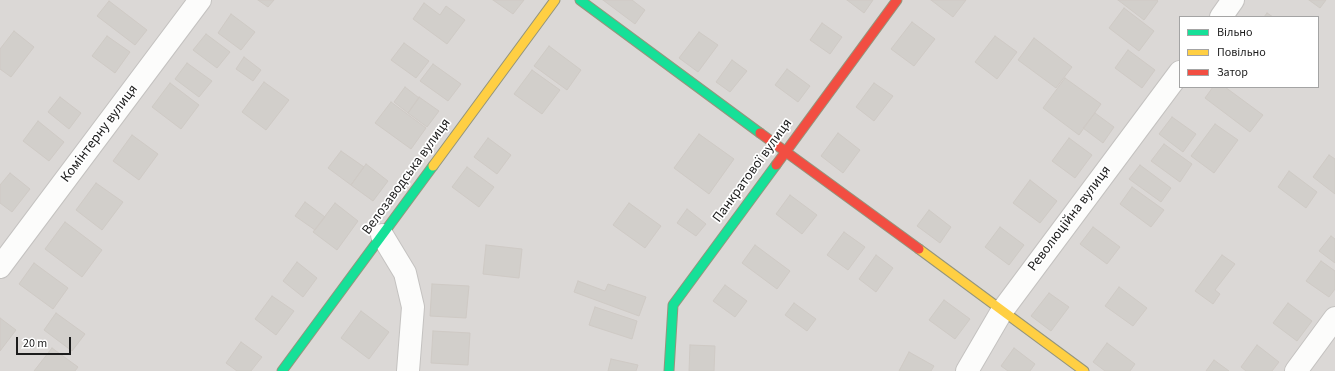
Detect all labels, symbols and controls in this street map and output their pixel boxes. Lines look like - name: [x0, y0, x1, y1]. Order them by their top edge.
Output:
- legend: [1179, 16, 1319, 88]
- text: Вільно: [1217, 24, 1253, 41]
- text: Повільно: [1217, 44, 1266, 61]
- text: Затор: [1217, 64, 1248, 81]
- street label: Комінтерну вулиця: [58, 82, 142, 186]
- street label: Велозаводська вулиця: [359, 116, 455, 238]
- street label: Панкратової вулиця: [710, 116, 796, 226]
- street label: Революційна вулиця: [1025, 163, 1115, 275]
- scale bar: [18, 329, 73, 355]
- text: 20 m: [23, 335, 47, 352]

